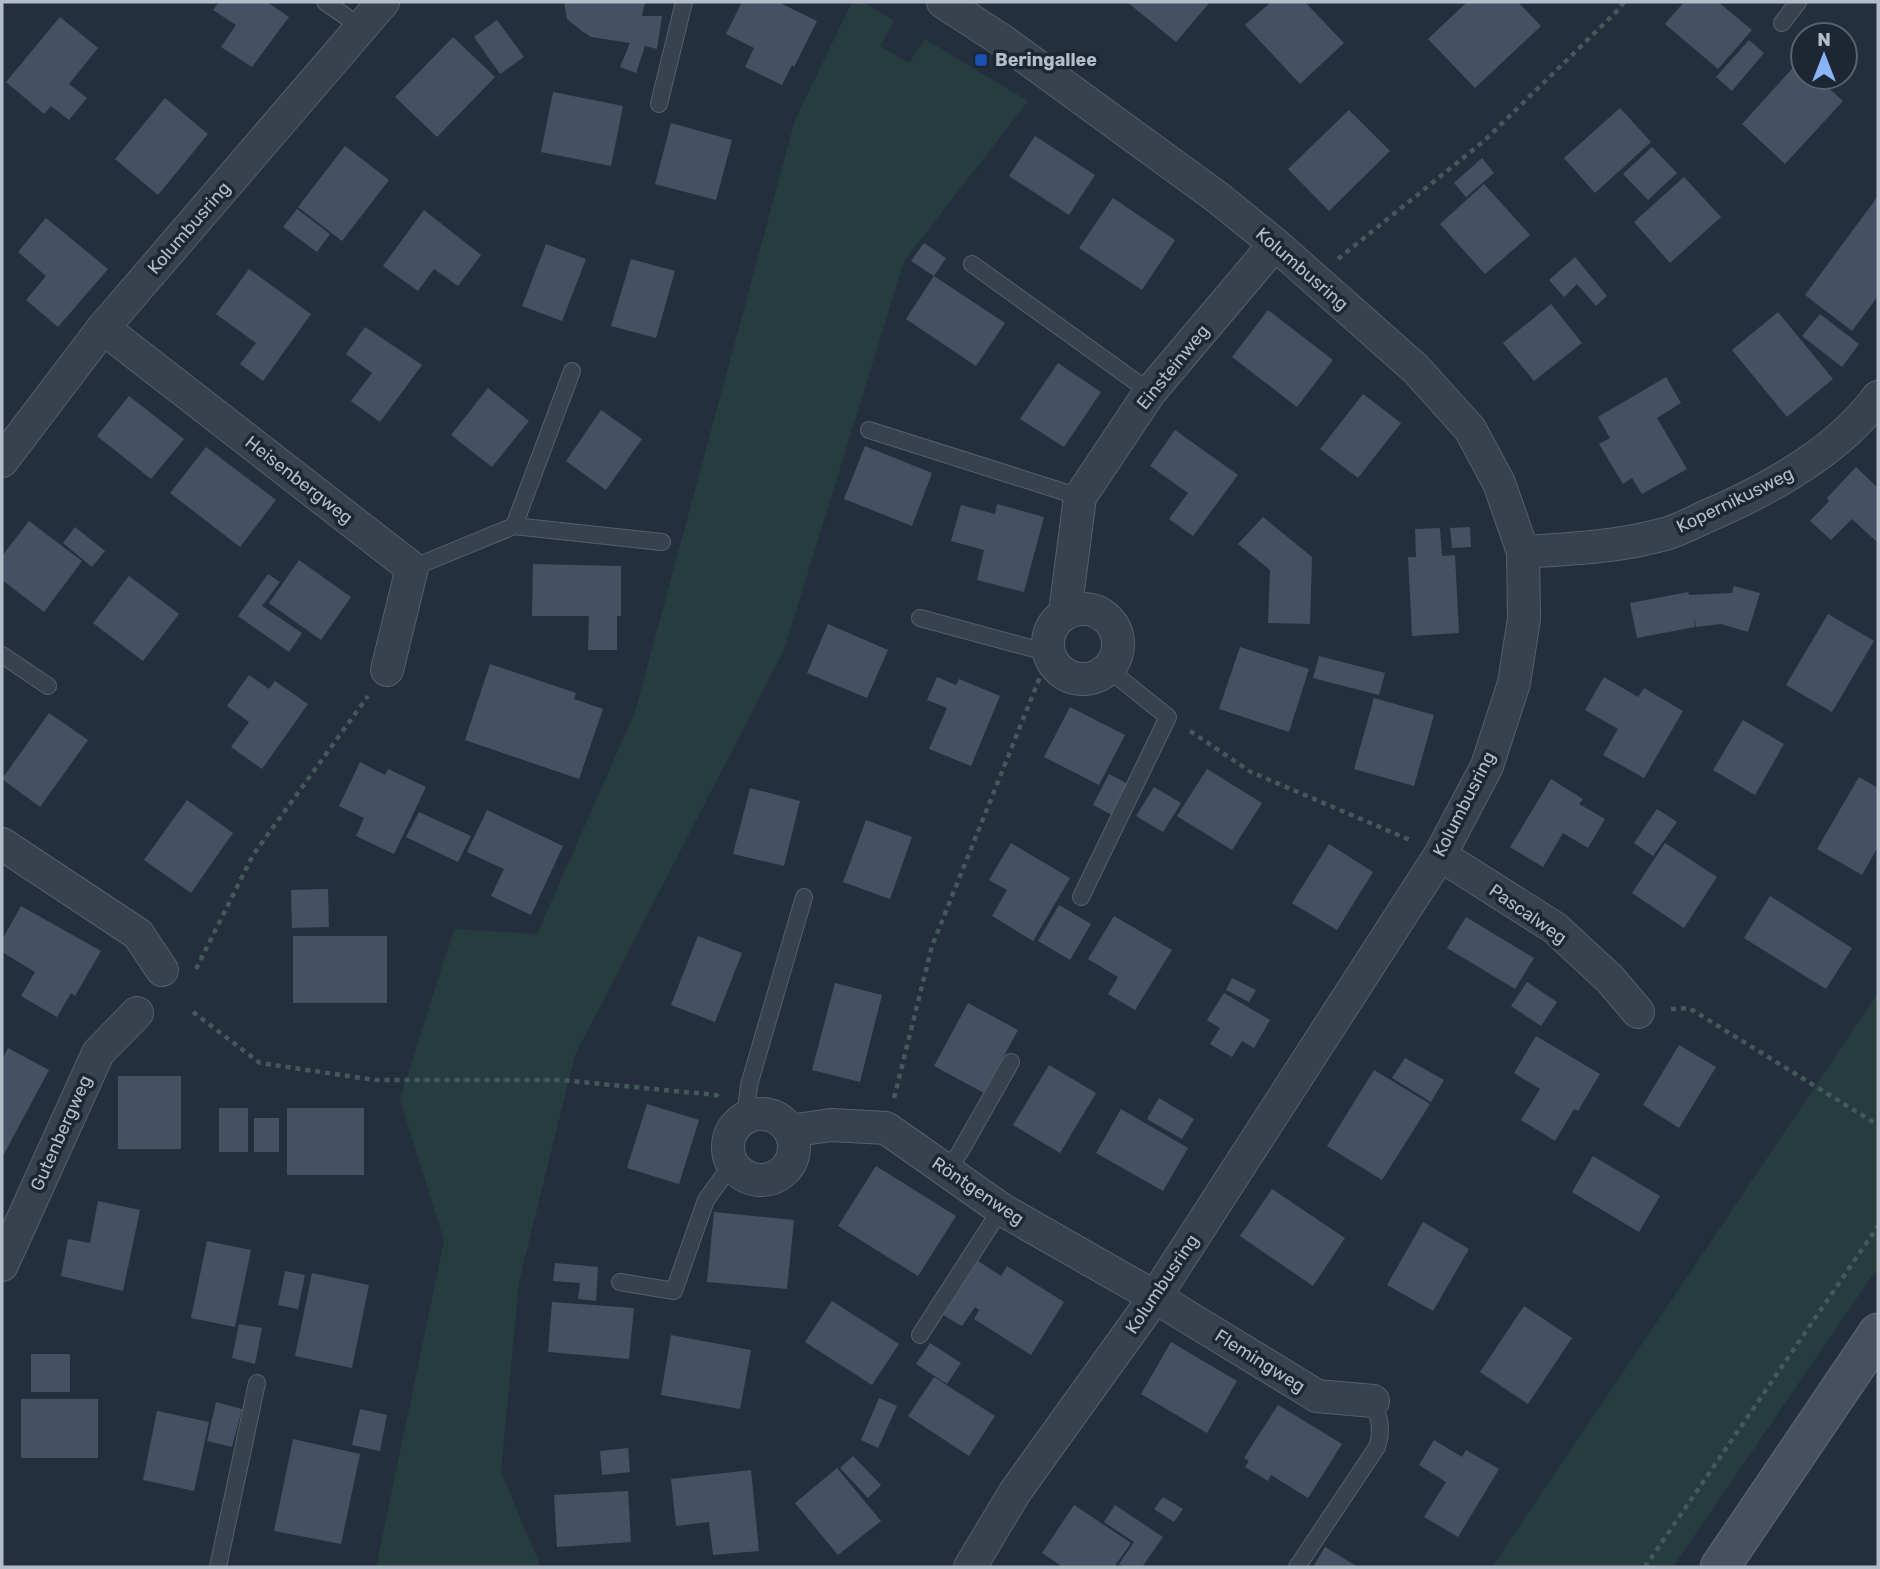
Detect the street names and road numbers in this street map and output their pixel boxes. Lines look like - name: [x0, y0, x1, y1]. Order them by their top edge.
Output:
- street label: Kolumbusring: [143, 177, 235, 279]
- street label: Kolumbusring: [1251, 223, 1353, 315]
- street label: Einsteinweg: [1132, 320, 1214, 414]
- street label: Heisenbergweg: [241, 431, 357, 529]
- street label: Kopernikusweg: [1673, 462, 1797, 538]
- street label: Kolumbusring: [1428, 748, 1500, 860]
- street label: Pascalweg: [1485, 879, 1571, 949]
- street label: Gutenbergweg: [26, 1072, 96, 1194]
- street label: Röntgenweg: [928, 1152, 1028, 1230]
- street label: Kolumbusring: [1121, 1230, 1203, 1338]
- street label: Flemingweg: [1211, 1325, 1309, 1397]

